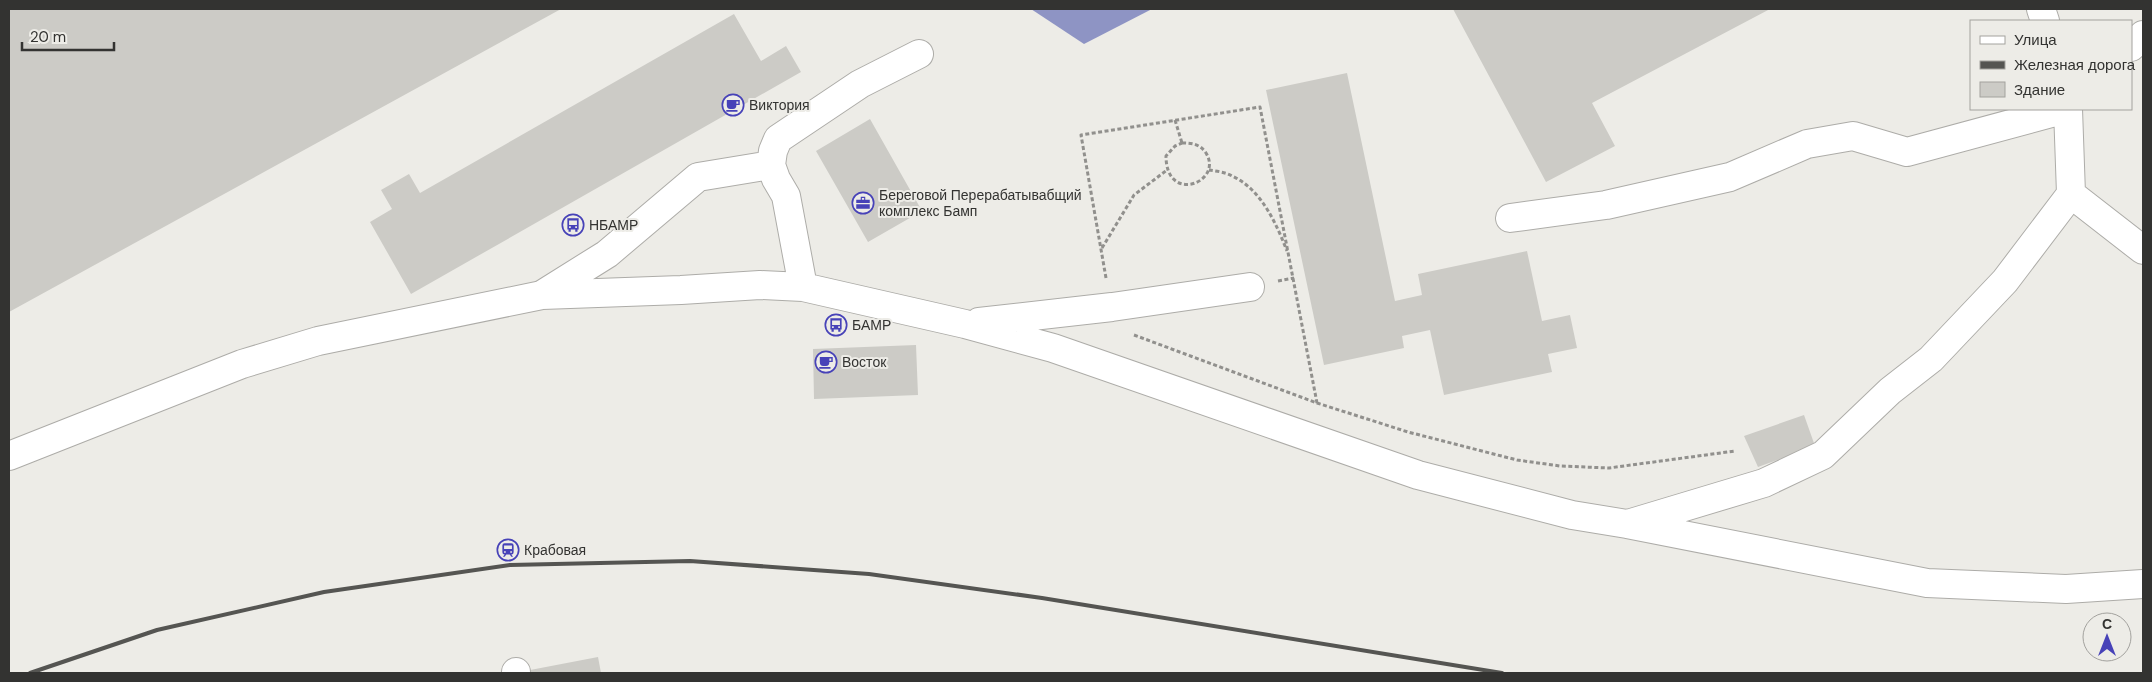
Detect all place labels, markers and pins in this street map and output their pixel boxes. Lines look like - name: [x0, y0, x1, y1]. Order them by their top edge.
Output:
- cafe icon: Виктория: [721, 93, 745, 117]
- place label: Виктория: [749, 96, 810, 114]
- place label: Береговой Перерабатывабщий комплекс Бамп: [879, 186, 1082, 220]
- office icon: Береговой Перерабатывабщий комплекс Бамп: [851, 191, 875, 215]
- bus stop icon: НБАМР: [561, 213, 585, 237]
- place label: НБАМР: [589, 216, 638, 234]
- bus stop icon: БАМР: [824, 313, 848, 337]
- place label: БАМР: [852, 316, 891, 334]
- cafe icon: Восток: [814, 350, 838, 374]
- place label: Восток: [842, 353, 887, 371]
- station icon: Крабовая: [496, 538, 520, 562]
- place label: Крабовая: [524, 541, 586, 559]

